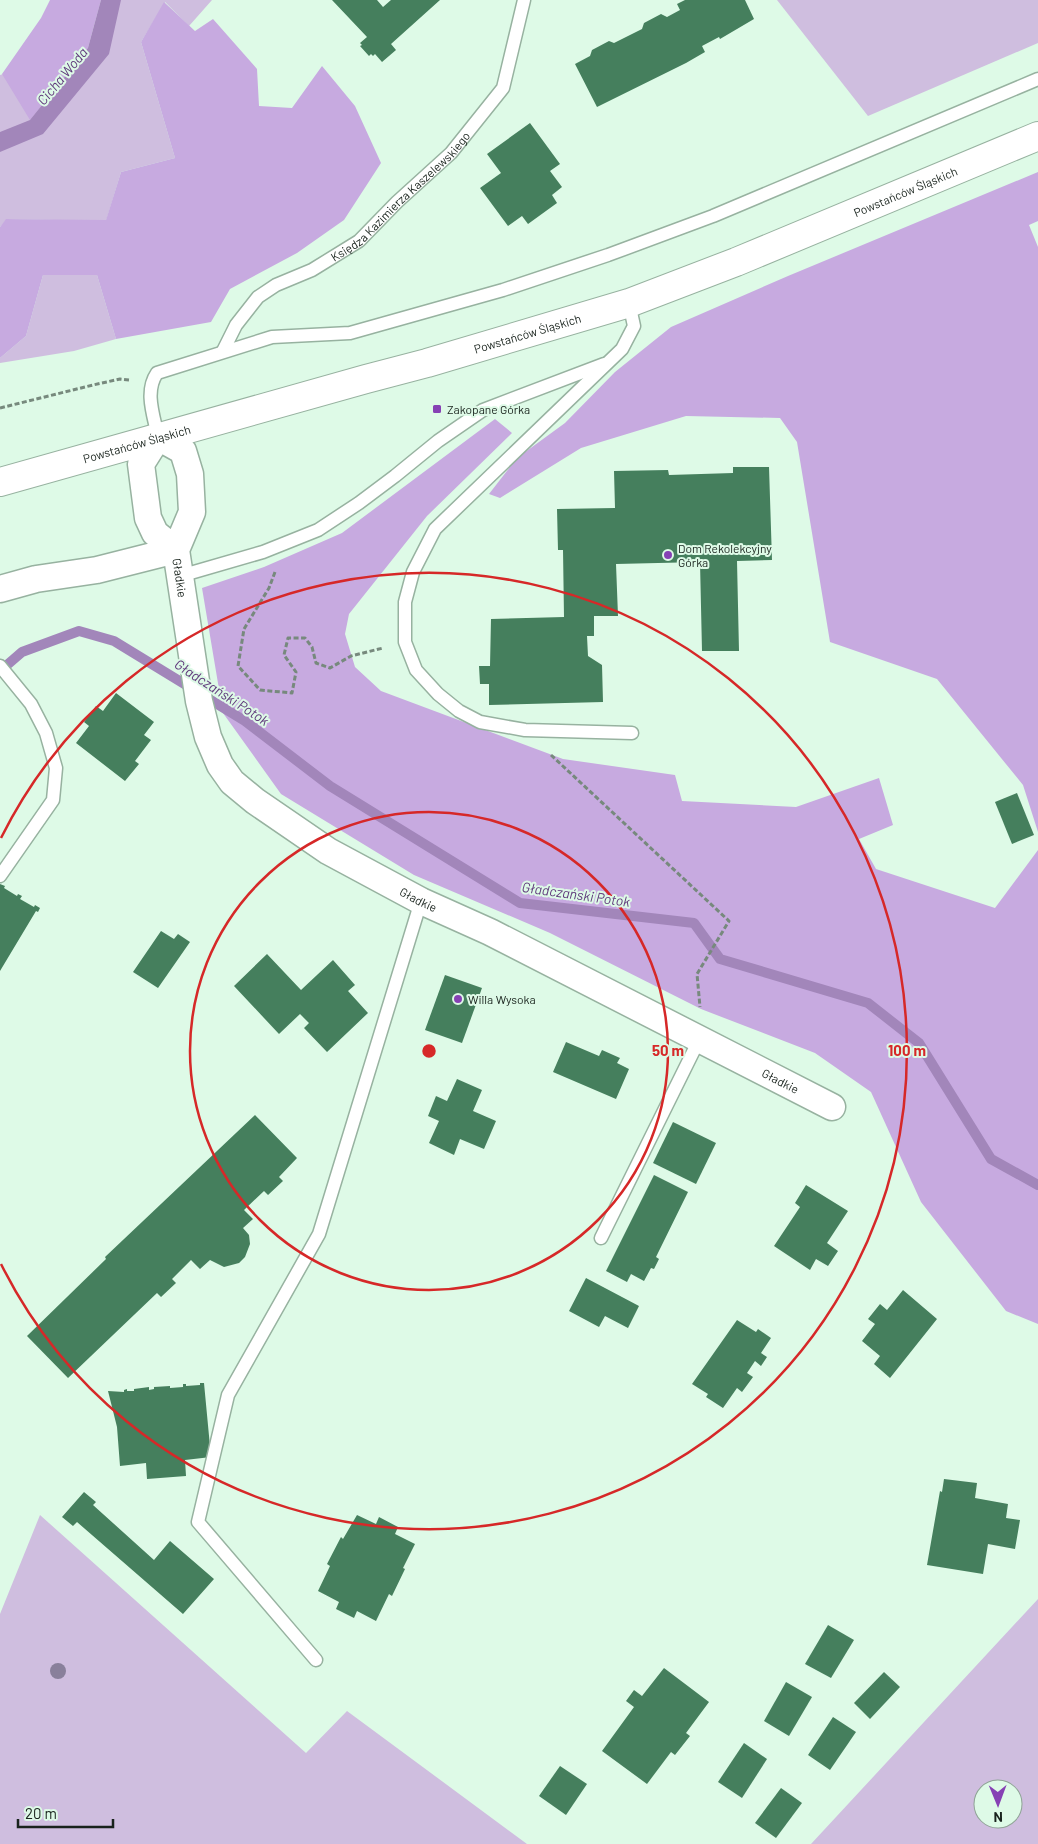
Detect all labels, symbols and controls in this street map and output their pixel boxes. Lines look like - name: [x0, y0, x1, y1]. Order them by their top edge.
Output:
- water label: Cicha Woda: [33, 44, 91, 108]
- street label: Księdza Kazimierza Kaszelewskiego: [328, 129, 472, 264]
- street label: Powstańców Śląskich: [851, 164, 959, 219]
- street label: Powstańców Śląskich: [472, 311, 583, 356]
- place label: Zakopane Górka: [447, 402, 530, 416]
- marker: Zakopane Górka: [431, 403, 443, 415]
- street label: Powstańców Śląskich: [81, 422, 192, 465]
- place label: Dom Rekolekcyjny Górka: [678, 541, 772, 569]
- marker: Dom Rekolekcyjny Górka: [662, 549, 674, 561]
- street label: Gładkie: [170, 557, 190, 598]
- water label: Gładczański Potok: [172, 655, 273, 729]
- water label: Gładczański Potok: [521, 878, 631, 910]
- street label: Gładkie: [398, 884, 439, 914]
- place label: Willa Wysoka: [468, 992, 536, 1006]
- marker: Willa Wysoka: [452, 993, 464, 1005]
- text: 50 m: [652, 1041, 684, 1059]
- text: 100 m: [888, 1041, 926, 1059]
- centre of rings: [420, 1042, 438, 1060]
- street label: Gładkie: [760, 1065, 801, 1096]
- north arrow: [973, 1779, 1023, 1829]
- scale bar: [18, 1796, 112, 1828]
- text: 20 m: [25, 1804, 57, 1822]
- text: N: [993, 1809, 1003, 1826]

